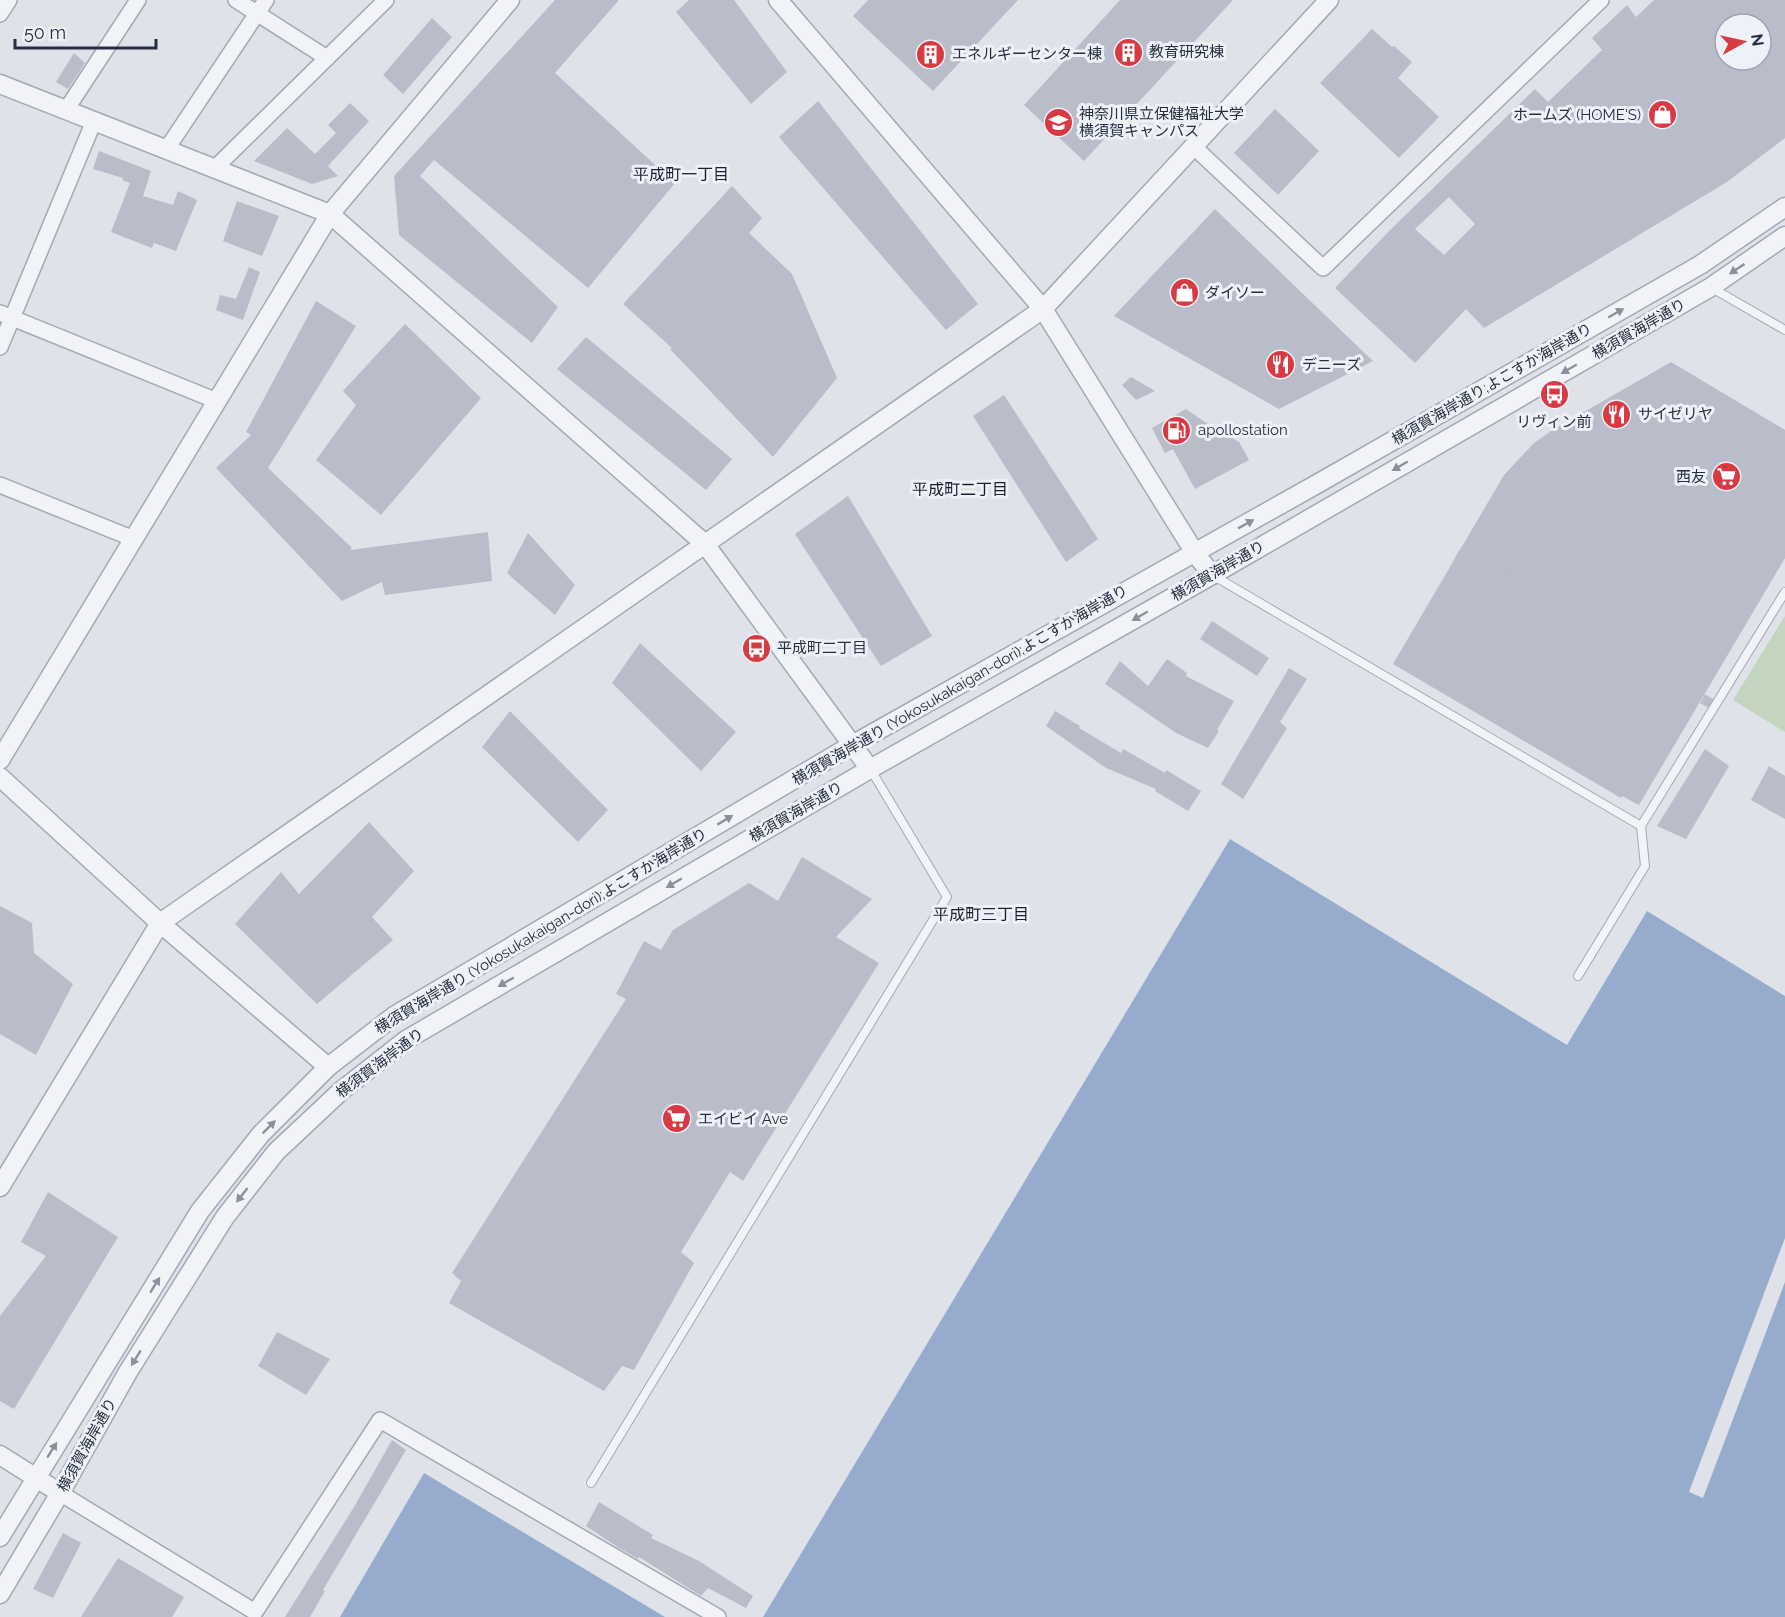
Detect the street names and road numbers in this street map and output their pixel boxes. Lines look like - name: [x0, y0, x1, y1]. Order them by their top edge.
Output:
- street label: 横須賀海岸通り: [1589, 295, 1689, 363]
- street label: 横須賀海岸通り;よこすか海岸通り: [1389, 319, 1595, 449]
- street label: 横須賀海岸通り: [1168, 537, 1268, 605]
- street label: 横須賀海岸通り (Yokosukakaigan-dori);よこすか海岸通り: [789, 581, 1131, 789]
- street label: 横須賀海岸通り: [746, 778, 846, 846]
- street label: 横須賀海岸通り (Yokosukakaigan-dori);よこすか海岸通り: [372, 824, 710, 1038]
- street label: 横須賀海岸通り: [333, 1024, 427, 1102]
- street label: 横須賀海岸通り: [54, 1395, 120, 1495]

